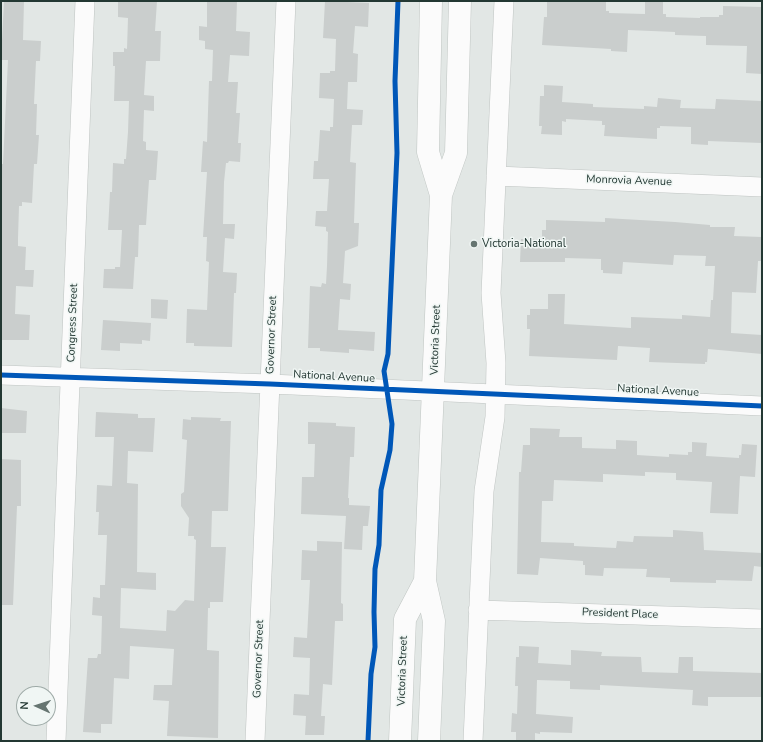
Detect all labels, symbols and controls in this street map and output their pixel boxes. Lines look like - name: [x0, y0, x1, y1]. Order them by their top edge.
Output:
- street label: Monrovia Avenue: [586, 173, 672, 189]
- place label: Victoria-National: [482, 237, 566, 251]
- marker: Victoria-National: [469, 239, 479, 249]
- street label: Congress Street: [65, 283, 81, 363]
- street label: Governor Street: [264, 296, 280, 374]
- street label: Victoria Street: [428, 305, 444, 375]
- street label: National Avenue: [293, 368, 375, 386]
- street label: National Avenue: [617, 382, 699, 400]
- street label: President Place: [582, 606, 658, 622]
- street label: Governor Street: [251, 620, 267, 698]
- street label: Victoria Street: [395, 636, 411, 706]
- north arrow: [16, 686, 56, 726]
- text: N: [17, 701, 32, 710]

